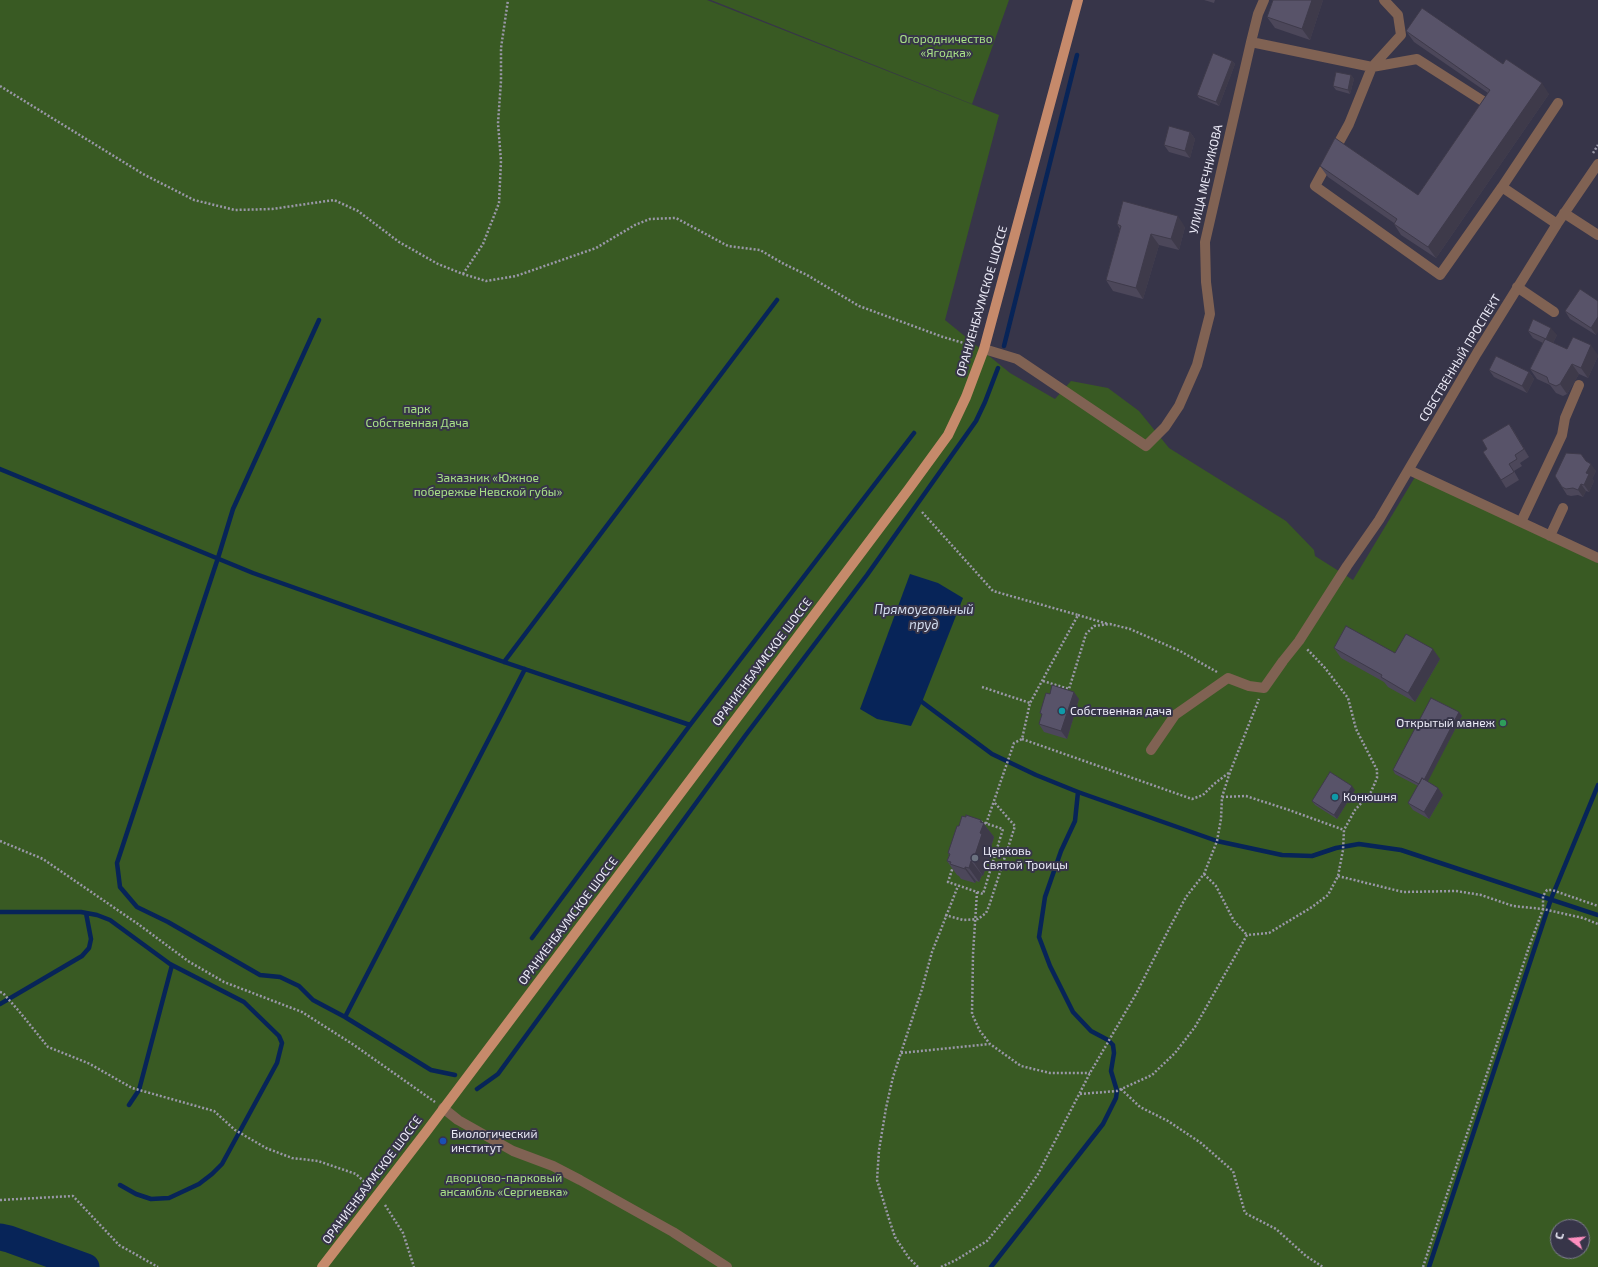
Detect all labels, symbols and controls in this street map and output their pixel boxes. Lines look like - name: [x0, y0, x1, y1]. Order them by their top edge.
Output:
- park label: Огородничество «Ягодка»: [899, 32, 993, 60]
- street label: УЛИЦА МЕЧНИКОВА: [1186, 123, 1226, 235]
- street label: ОРАНИЕНБАУМСКОЕ ШОССЕ: [954, 224, 1010, 378]
- street label: СОБСТВЕННЫЙ ПРОСПЕКТ: [1416, 292, 1504, 424]
- park label: парк Собственная Дача: [365, 402, 469, 430]
- park label: Заказник «Южное побережье Невской губы»: [414, 471, 562, 499]
- street label: ОРАНИЕНБАУМСКОЕ ШОССЕ: [709, 595, 815, 729]
- water label: Прямоугольный пруд: [874, 602, 974, 633]
- place label: Собственная дача: [1070, 704, 1172, 718]
- marker: Собственная дача: [1057, 706, 1067, 716]
- place label: Открытый манеж: [1396, 716, 1495, 730]
- marker: Открытый манеж: [1498, 718, 1508, 728]
- place label: Конюшня: [1343, 790, 1397, 804]
- marker: Конюшня: [1330, 792, 1340, 802]
- place label: Церковь Святой Троицы: [983, 844, 1068, 872]
- marker: Церковь Святой Троицы: [970, 853, 980, 863]
- street label: ОРАНИЕНБАУМСКОЕ ШОССЕ: [515, 854, 621, 988]
- street label: ОРАНИЕНБАУМСКОЕ ШОССЕ: [319, 1113, 425, 1247]
- place label: Биологический институт: [451, 1127, 537, 1155]
- marker: Биологический институт: [438, 1136, 448, 1146]
- park label: дворцово-парковый ансамбль «Сергиевка»: [440, 1171, 568, 1199]
- north arrow: [1550, 1219, 1590, 1259]
- text: С: [1552, 1231, 1566, 1241]

